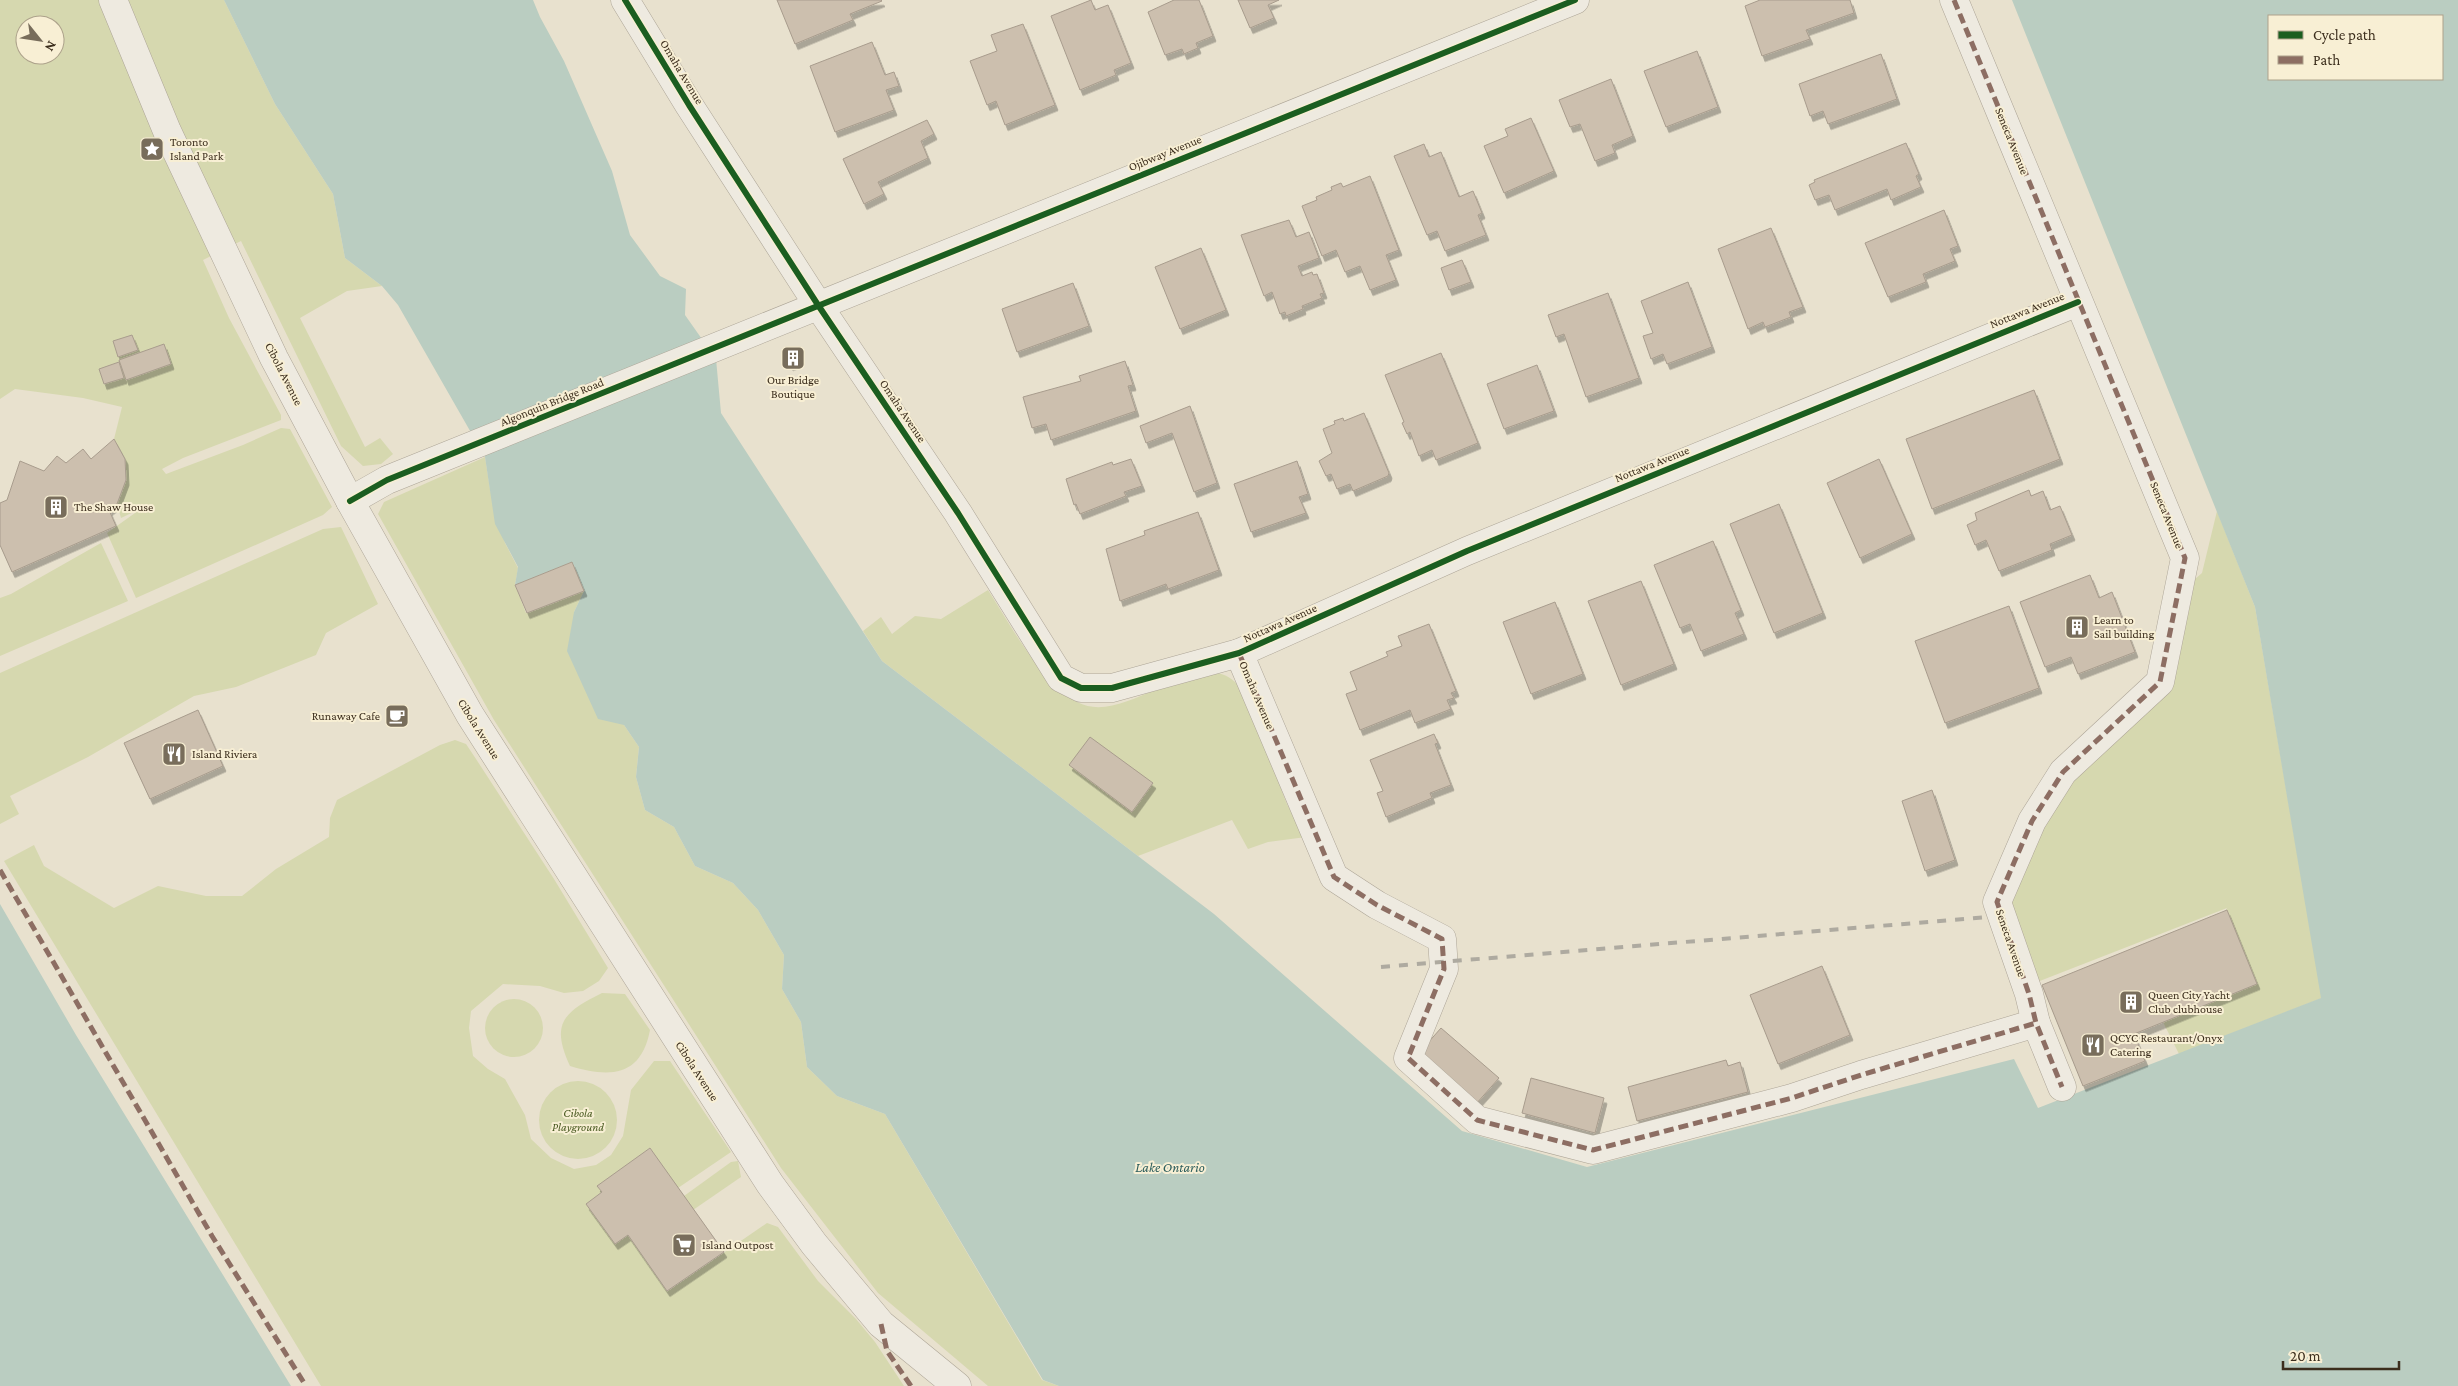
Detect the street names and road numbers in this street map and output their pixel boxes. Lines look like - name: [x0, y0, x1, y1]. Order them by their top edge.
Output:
- street label: Omaha Avenue: [657, 37, 707, 107]
- street label: Seneca Avenue: [1992, 106, 2032, 176]
- street label: Ojibway Avenue: [1126, 132, 1204, 174]
- street label: Nottawa Avenue: [1988, 289, 2066, 331]
- street label: Cibola Avenue: [262, 340, 306, 408]
- street label: Algonquin Bridge Road: [498, 375, 606, 429]
- street label: Omaha Avenue: [877, 377, 929, 445]
- street label: Nottawa Avenue: [1613, 443, 1691, 485]
- street label: Seneca Avenue: [2147, 480, 2187, 550]
- street label: Nottawa Avenue: [1241, 601, 1319, 645]
- street label: Omaha Avenue: [1236, 659, 1278, 731]
- street label: Cibola Avenue: [455, 696, 503, 762]
- street label: Seneca Avenue: [1993, 907, 2029, 979]
- street label: Cibola Avenue: [672, 1038, 722, 1104]

